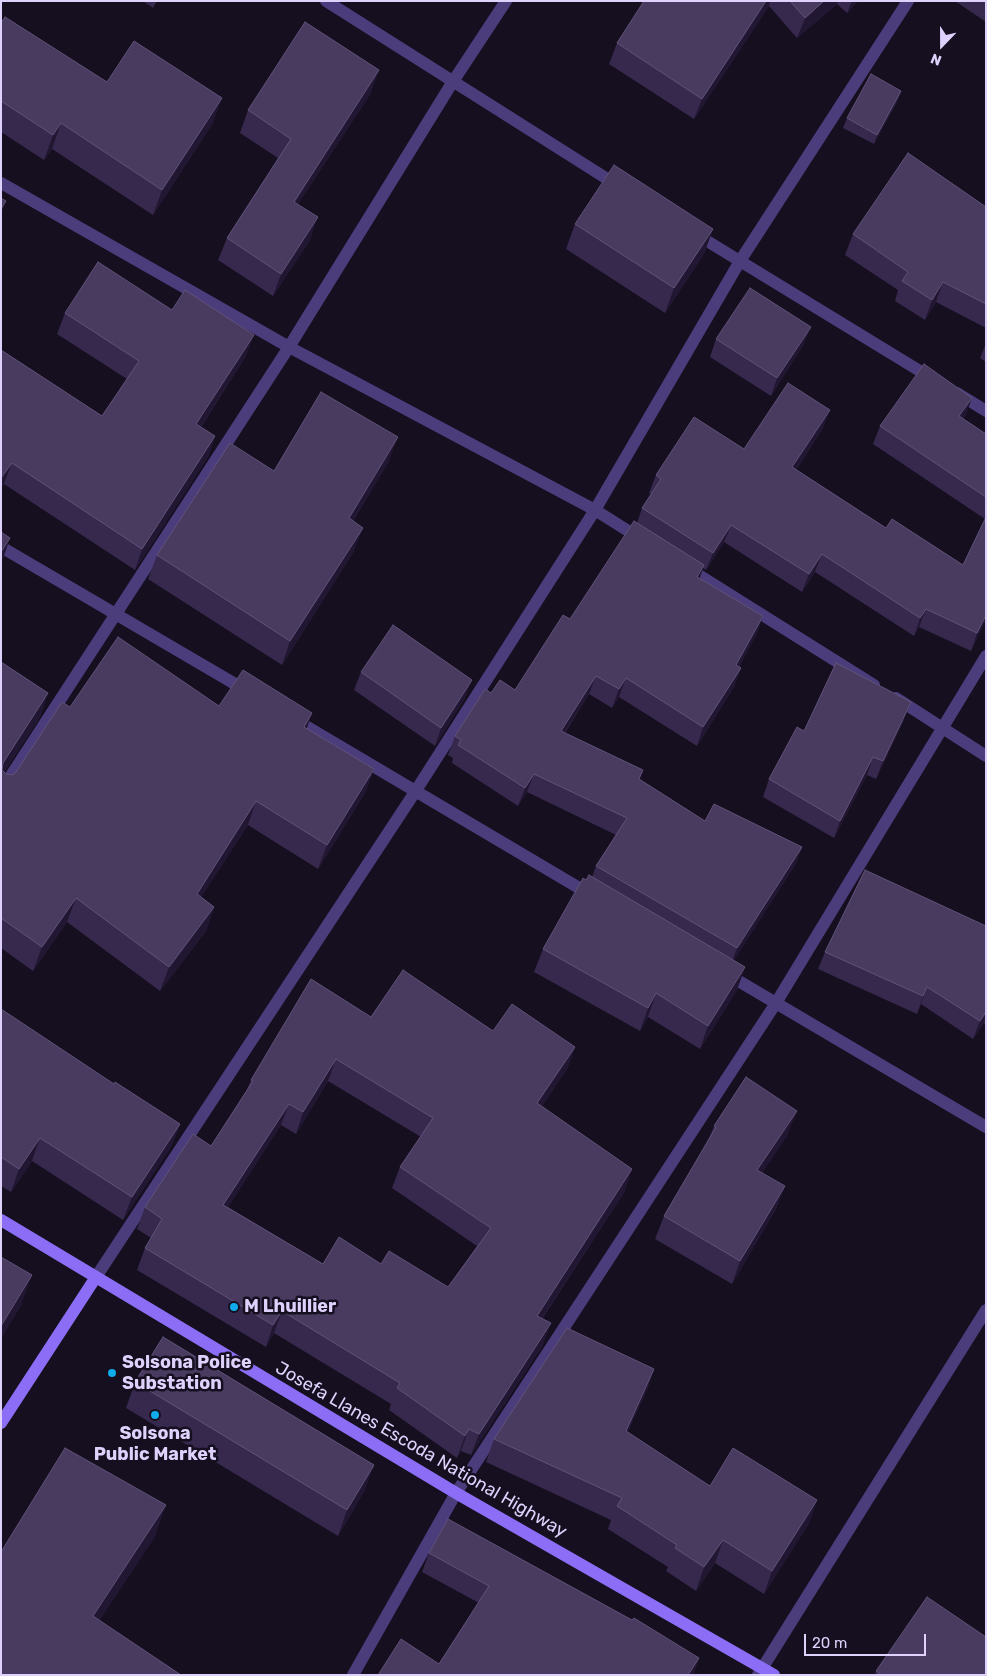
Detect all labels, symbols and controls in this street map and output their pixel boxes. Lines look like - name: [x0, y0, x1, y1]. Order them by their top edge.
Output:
- north arrow: [917, 20, 967, 70]
- text: N: [928, 50, 944, 69]
- place label: M Lhuillier: [244, 1296, 336, 1318]
- marker: M Lhuillier: [228, 1301, 240, 1313]
- place label: Solsona Police Substation: [122, 1352, 252, 1395]
- street label: Josefa Llanes Escoda National Highway: [271, 1357, 571, 1543]
- marker: Solsona Police Substation: [106, 1367, 118, 1379]
- marker: Solsona Public Market: [149, 1409, 161, 1421]
- place label: Solsona Public Market: [94, 1423, 216, 1466]
- scale bar: [807, 1624, 930, 1656]
- text: 20 m: [812, 1634, 847, 1652]

